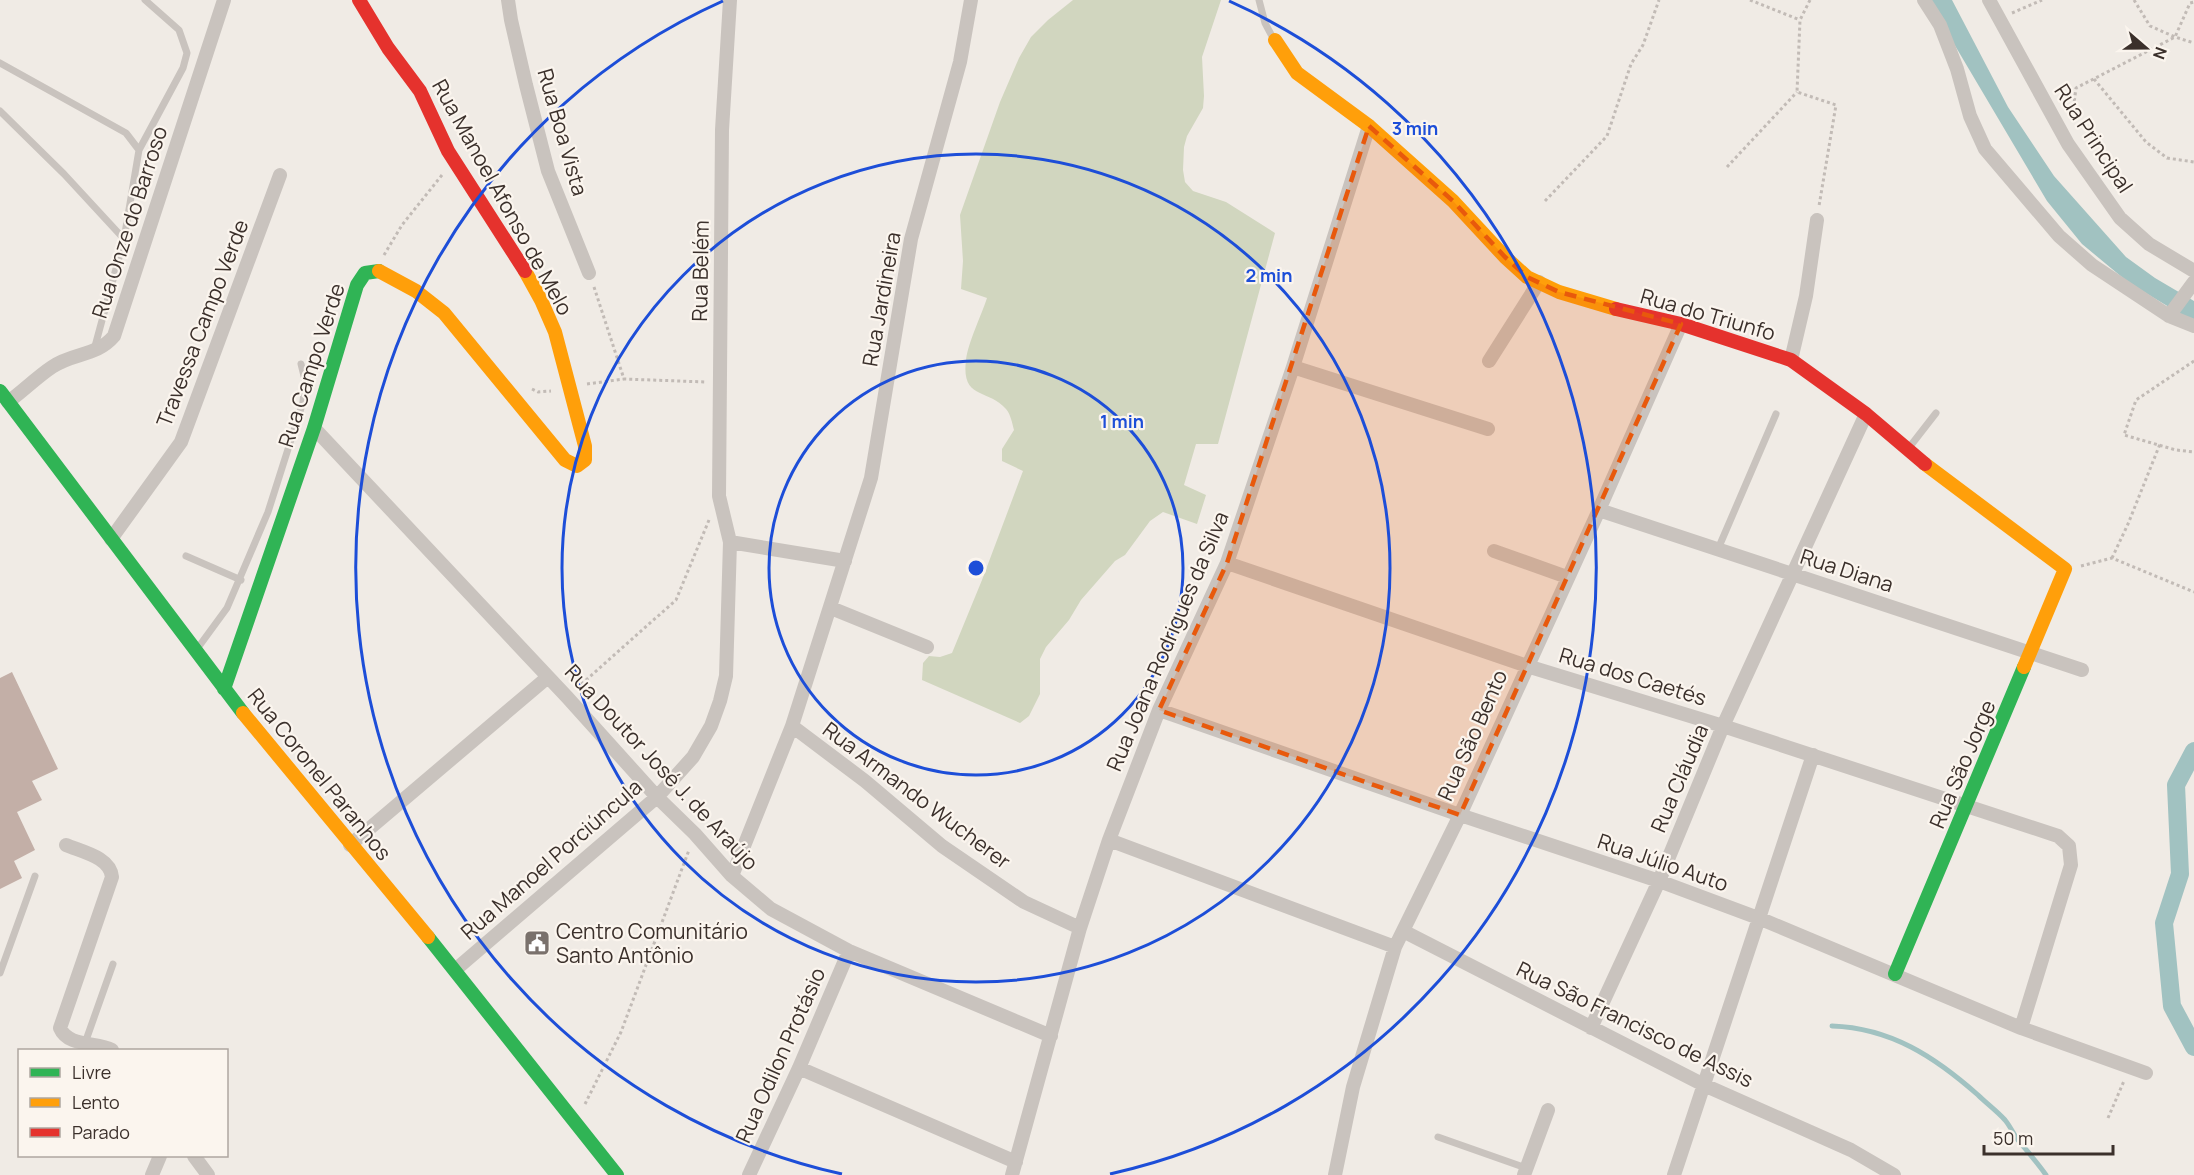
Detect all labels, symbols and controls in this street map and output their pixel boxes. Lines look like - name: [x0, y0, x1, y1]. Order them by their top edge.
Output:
- north arrow: [2116, 18, 2176, 78]
- text: N: [2148, 44, 2172, 62]
- street label: Rua Boa Vista: [531, 65, 595, 199]
- street label: Rua Manoel Afonso de Melo: [426, 74, 580, 320]
- street label: Rua Principal: [2048, 78, 2140, 198]
- text: 3 min: [1392, 116, 1438, 140]
- street label: Rua Onze do Barroso: [85, 122, 173, 322]
- street label: Travessa Campo Verde: [150, 215, 254, 431]
- street label: Rua Belém: [685, 220, 715, 322]
- street label: Rua Jardineira: [855, 230, 907, 368]
- text: 2 min: [1246, 263, 1292, 287]
- street label: Rua Campo Verde: [271, 279, 351, 451]
- street label: Rua do Triunfo: [1637, 281, 1779, 347]
- text: 1 min: [1100, 409, 1144, 433]
- street label: Rua Joana Rodrigues da Silva: [1100, 507, 1234, 775]
- street label: Rua Diana: [1797, 542, 1897, 598]
- centre of rings: [966, 558, 986, 578]
- street label: Rua dos Caetés: [1556, 640, 1710, 712]
- street label: Rua Doutor José J. de Araújo: [559, 658, 765, 876]
- street label: Rua São Bento: [1431, 665, 1513, 805]
- street label: Rua Coronel Paranhos: [242, 682, 398, 866]
- street label: Rua São Jorge: [1922, 696, 2002, 832]
- street label: Rua Armando Wucherer: [817, 715, 1017, 875]
- street label: Rua Cláudia: [1644, 720, 1714, 836]
- street label: Rua Manoel Porciúncula: [455, 773, 647, 945]
- street label: Rua Júlio Auto: [1594, 827, 1732, 897]
- place label: Centro Comunitário Santo Antônio: [556, 917, 748, 969]
- public building icon: Centro Comunitário Santo Antônio: [522, 928, 552, 958]
- street label: Rua São Francisco de Assis: [1512, 954, 1758, 1094]
- street label: Rua Odilon Protásio: [729, 963, 831, 1147]
- legend: [18, 1049, 228, 1157]
- text: Livre: [72, 1060, 111, 1084]
- text: Lento: [72, 1090, 120, 1114]
- scale bar: [1984, 1118, 2113, 1156]
- text: Parado: [72, 1120, 130, 1144]
- text: 50 m: [1993, 1126, 2033, 1150]

